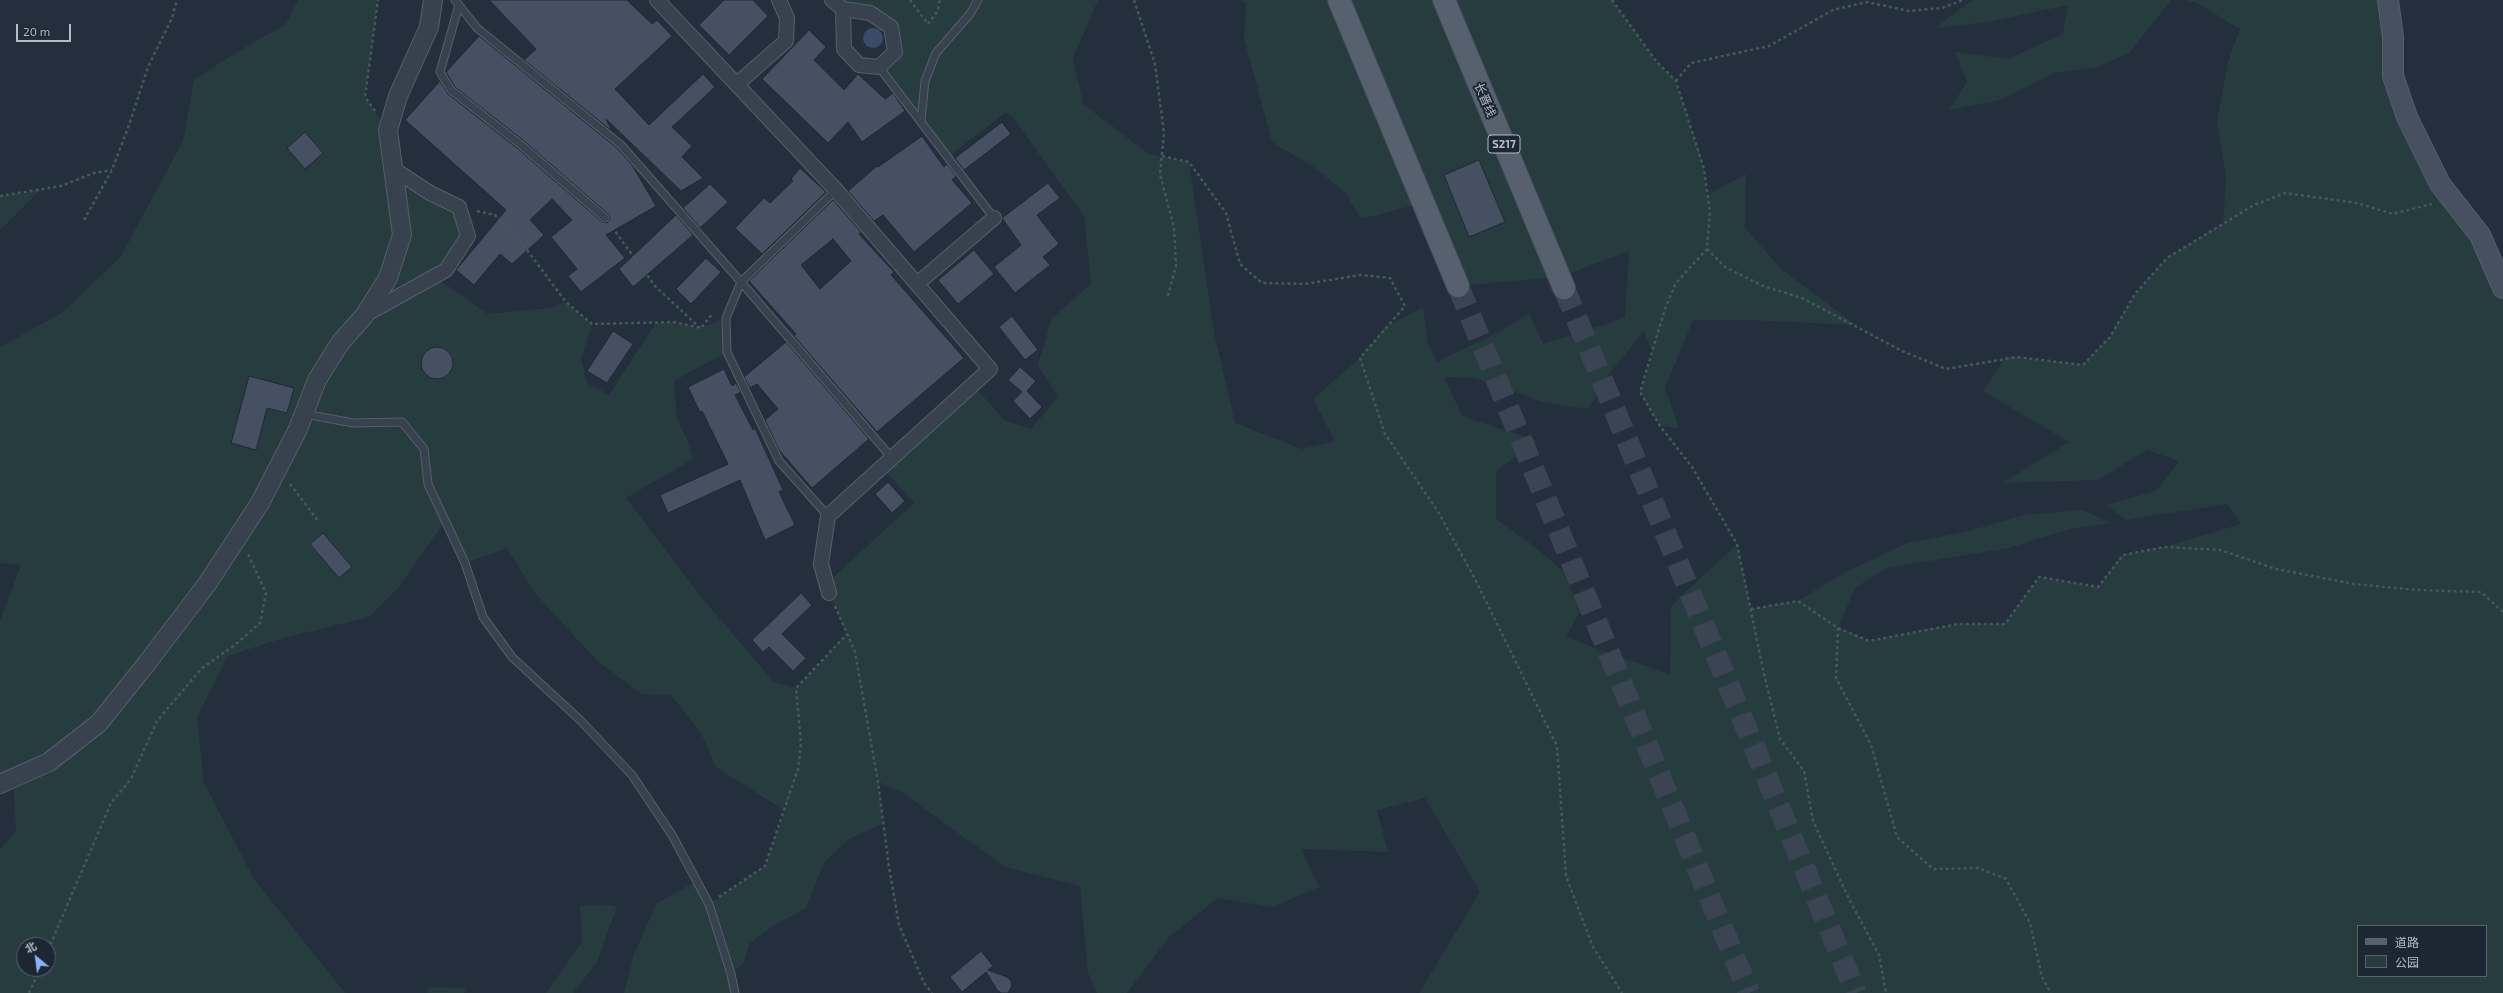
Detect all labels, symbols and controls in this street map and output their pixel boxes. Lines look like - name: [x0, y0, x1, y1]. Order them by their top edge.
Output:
- scale bar: [18, 16, 73, 42]
- text: 20 m: [23, 24, 50, 38]
- street label: 长晋线: [1471, 81, 1499, 119]
- road number: S217: [1488, 135, 1520, 153]
- legend: [2357, 925, 2487, 977]
- text: 道路: [2395, 935, 2419, 949]
- north arrow: [16, 937, 56, 977]
- text: 北: [22, 939, 38, 955]
- text: 公园: [2395, 955, 2419, 969]

